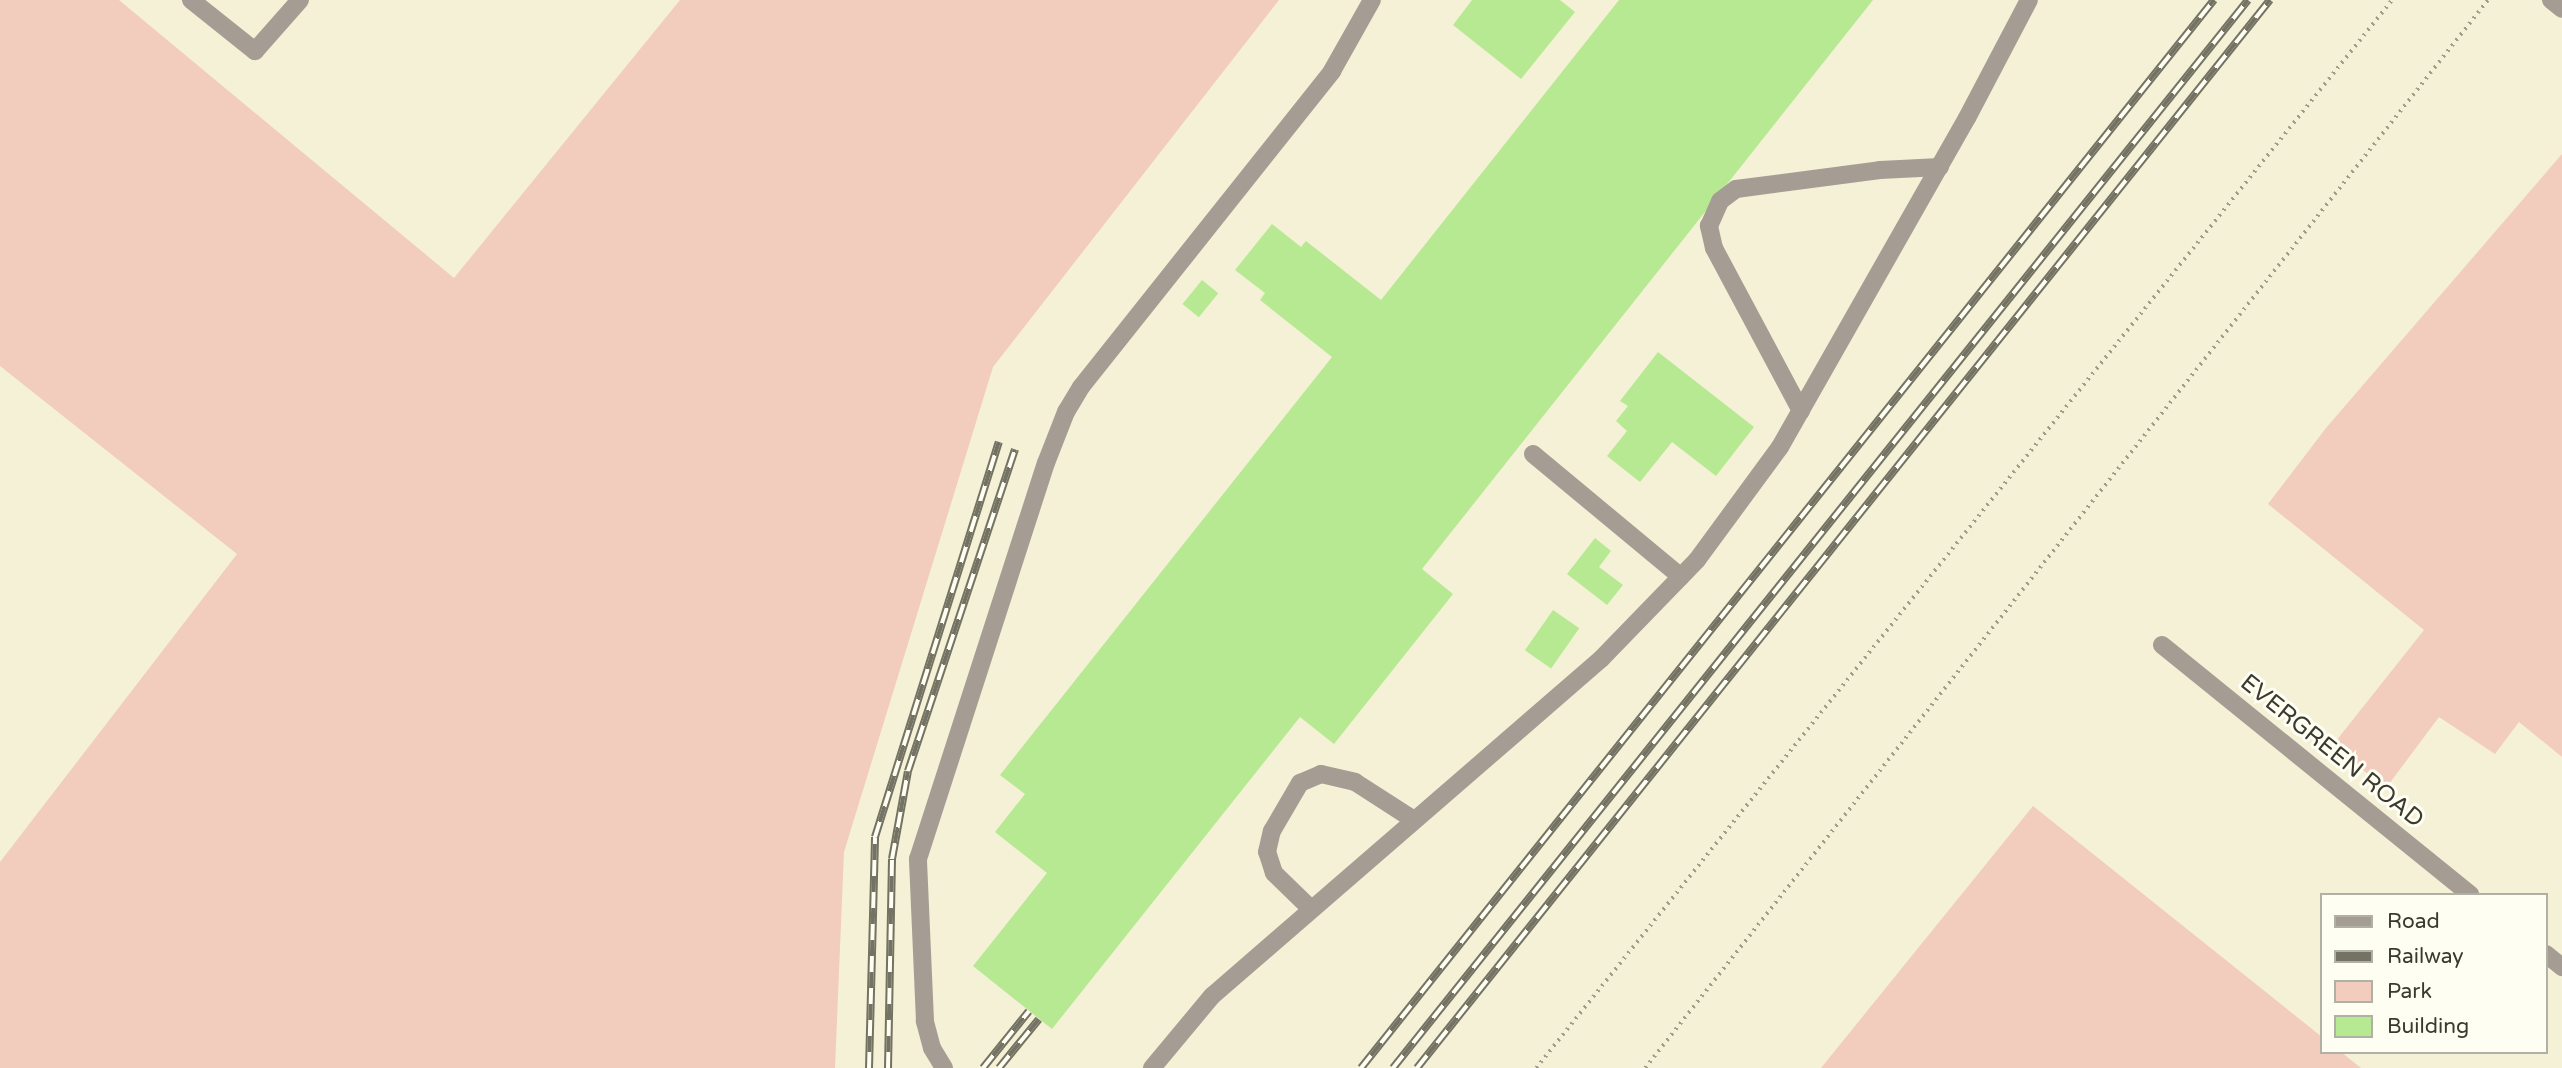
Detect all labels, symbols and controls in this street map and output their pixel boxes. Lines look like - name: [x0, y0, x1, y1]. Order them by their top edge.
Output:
- street label: EVERGREEN ROAD: [2234, 668, 2430, 834]
- legend: [2320, 893, 2548, 1054]
- text: Road: [2387, 909, 2440, 934]
- text: Railway: [2387, 944, 2464, 969]
- text: Park: [2387, 979, 2432, 1004]
- text: Building: [2387, 1014, 2469, 1039]

